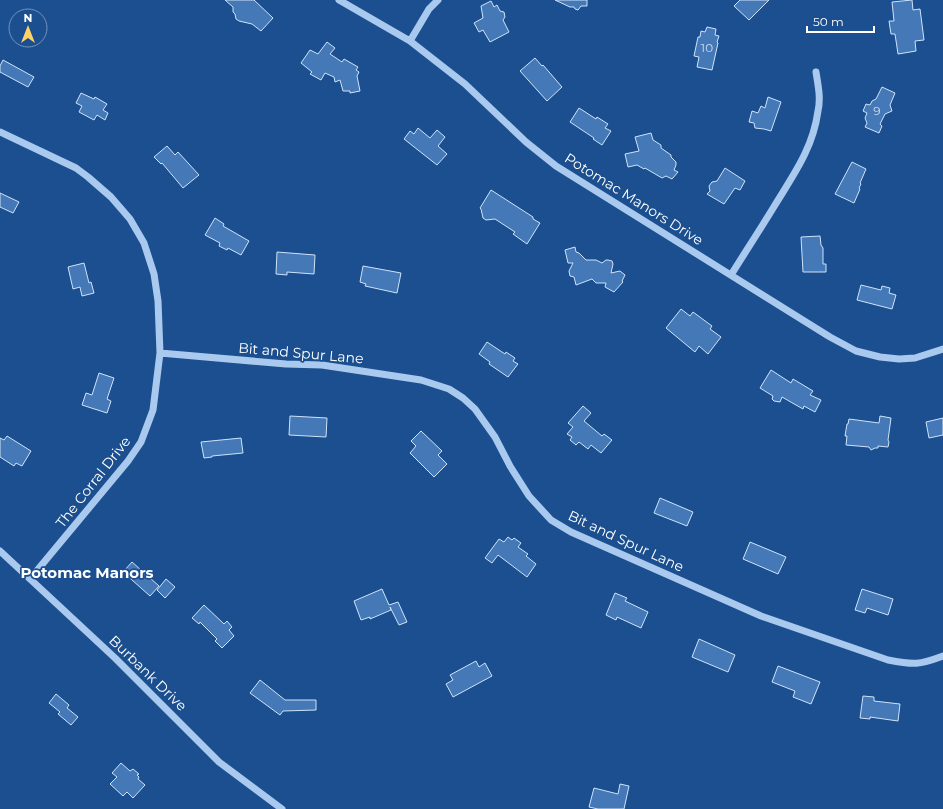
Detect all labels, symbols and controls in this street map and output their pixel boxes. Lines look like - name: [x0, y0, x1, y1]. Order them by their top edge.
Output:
- north arrow: [8, 8, 48, 48]
- scale bar: [807, 8, 874, 34]
- text: N: [24, 11, 32, 25]
- text: 50 m: [813, 14, 844, 29]
- house number: 10: [701, 40, 713, 55]
- house number: 9: [873, 103, 881, 118]
- street label: Potomac Manors Drive: [561, 149, 707, 249]
- street label: Bit and Spur Lane: [238, 339, 364, 367]
- street label: The Corral Drive: [52, 433, 134, 531]
- street label: Bit and Spur Lane: [565, 506, 687, 576]
- district label: Potomac Manors: [20, 563, 154, 582]
- street label: Burbank Drive: [105, 631, 191, 715]

